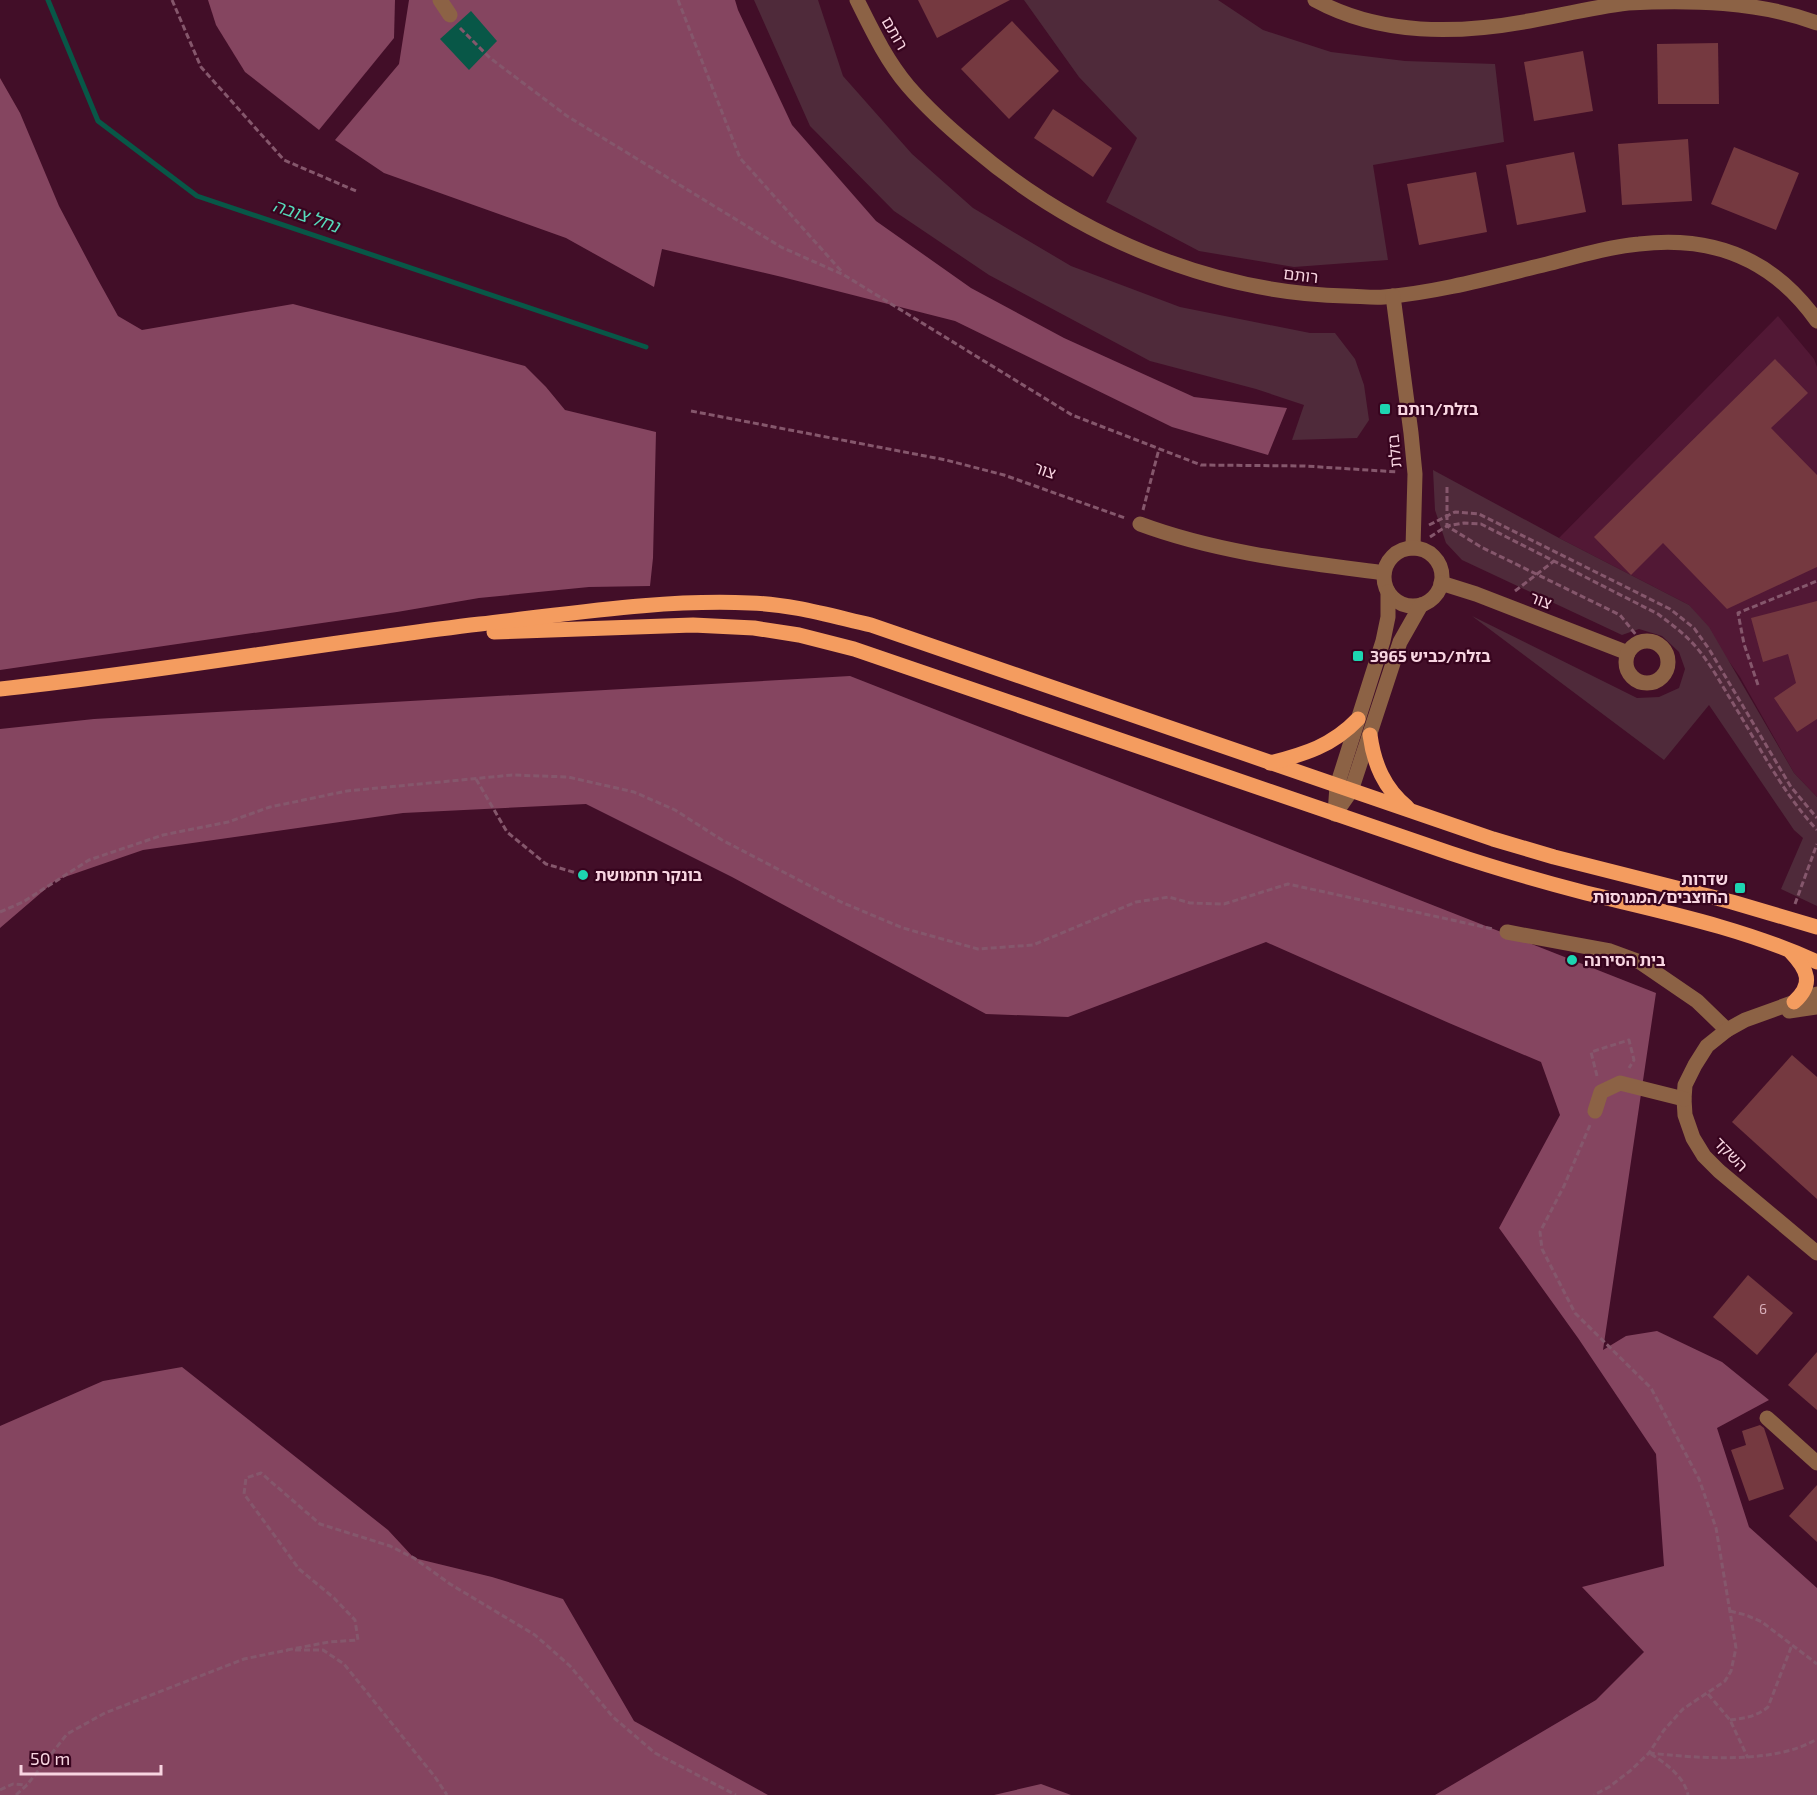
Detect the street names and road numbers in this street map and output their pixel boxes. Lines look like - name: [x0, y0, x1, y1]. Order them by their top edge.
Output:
- street label: רותם: [878, 13, 912, 53]
- street label: רותם: [1282, 263, 1320, 286]
- street label: בזלת: [1383, 433, 1404, 469]
- street label: צור: [1032, 457, 1059, 482]
- street label: צור: [1528, 587, 1555, 612]
- street label: השקד: [1710, 1133, 1752, 1175]

